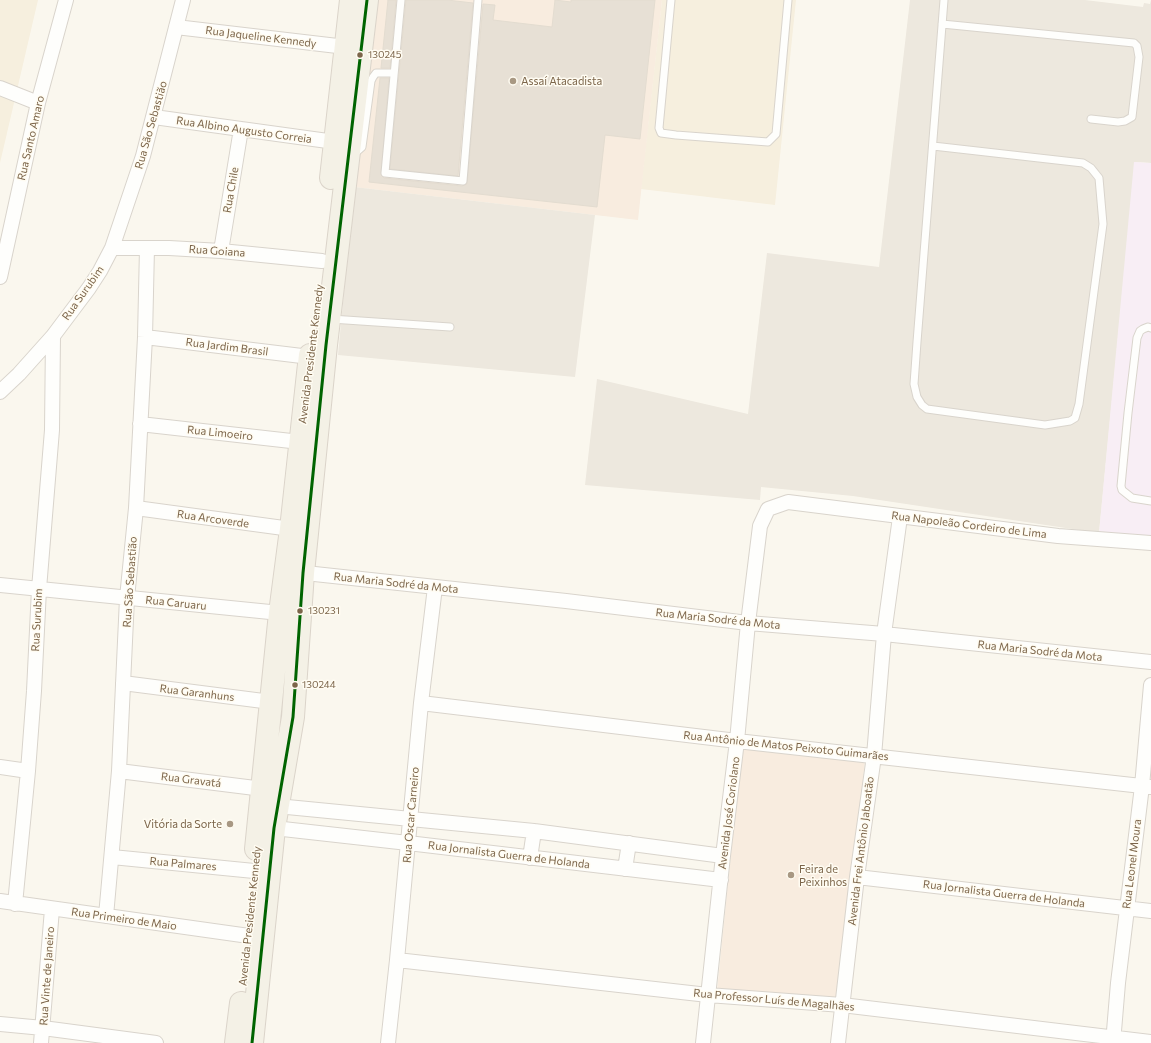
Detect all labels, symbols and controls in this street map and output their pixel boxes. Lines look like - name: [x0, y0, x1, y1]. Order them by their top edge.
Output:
- street label: Rua Jaqueline Kennedy: [205, 24, 317, 50]
- place label: 130245: [368, 49, 402, 61]
- marker: 130245: [355, 50, 365, 60]
- place label: Assaí Atacadista: [521, 74, 602, 88]
- marker: Assaí Atacadista: [508, 76, 518, 86]
- street label: Rua São Sebastião: [132, 79, 170, 171]
- street label: Rua Santo Amaro: [15, 94, 47, 182]
- street label: Rua Albino Augusto Correia: [175, 114, 313, 146]
- street label: Rua Chile: [220, 166, 242, 214]
- street label: Rua Goiana: [188, 242, 246, 260]
- street label: Rua Surubim: [59, 263, 107, 323]
- street label: Avenida Presidente Kennedy: [296, 283, 326, 425]
- street label: Rua Jardim Brasil: [185, 335, 269, 359]
- street label: Rua Limoeiro: [186, 423, 254, 443]
- street label: Rua Arcoverde: [176, 507, 250, 531]
- street label: Rua Napoleão Cordeiro de Lima: [891, 509, 1047, 541]
- street label: Rua São Sebastião: [120, 536, 140, 628]
- street label: Rua Maria Sodré da Mota: [333, 570, 459, 596]
- street label: Rua Surubim: [29, 588, 45, 652]
- street label: Rua Caruaru: [145, 593, 207, 613]
- place label: 130231: [308, 605, 340, 617]
- marker: 130231: [295, 606, 305, 616]
- street label: Rua Maria Sodré da Mota: [655, 606, 781, 632]
- street label: Rua Maria Sodré da Mota: [977, 638, 1103, 664]
- place label: 130244: [302, 679, 336, 691]
- marker: 130244: [290, 680, 300, 690]
- street label: Rua Garanhuns: [159, 682, 235, 704]
- street label: Rua Antônio de Matos Peixoto Guimarães: [683, 729, 889, 763]
- street label: Avenida José Coriolano: [716, 756, 742, 870]
- street label: Rua Oscar Carneiro: [400, 766, 422, 864]
- street label: Rua Gravatá: [160, 770, 222, 790]
- street label: Avenida Frei Antônio Jaboatão: [845, 776, 877, 926]
- place label: Vitória da Sorte: [144, 817, 222, 831]
- street label: Rua Leonel Moura: [1120, 818, 1144, 910]
- marker: Vitória da Sorte: [225, 819, 235, 829]
- street label: Rua Jornalista Guerra de Holanda: [427, 839, 591, 871]
- street label: Avenida Presidente Kennedy: [236, 845, 264, 987]
- street label: Rua Palmares: [149, 854, 217, 874]
- place label: Feira de Peixinhos: [799, 862, 847, 888]
- marker: Feira de Peixinhos: [786, 870, 796, 880]
- street label: Rua Jornalista Guerra de Holanda: [922, 878, 1086, 910]
- street label: Rua Primeiro de Maio: [70, 905, 178, 933]
- street label: Rua Vinte de Janeiro: [37, 926, 57, 1026]
- street label: Rua Professor Luís de Magalhães: [693, 986, 855, 1014]

